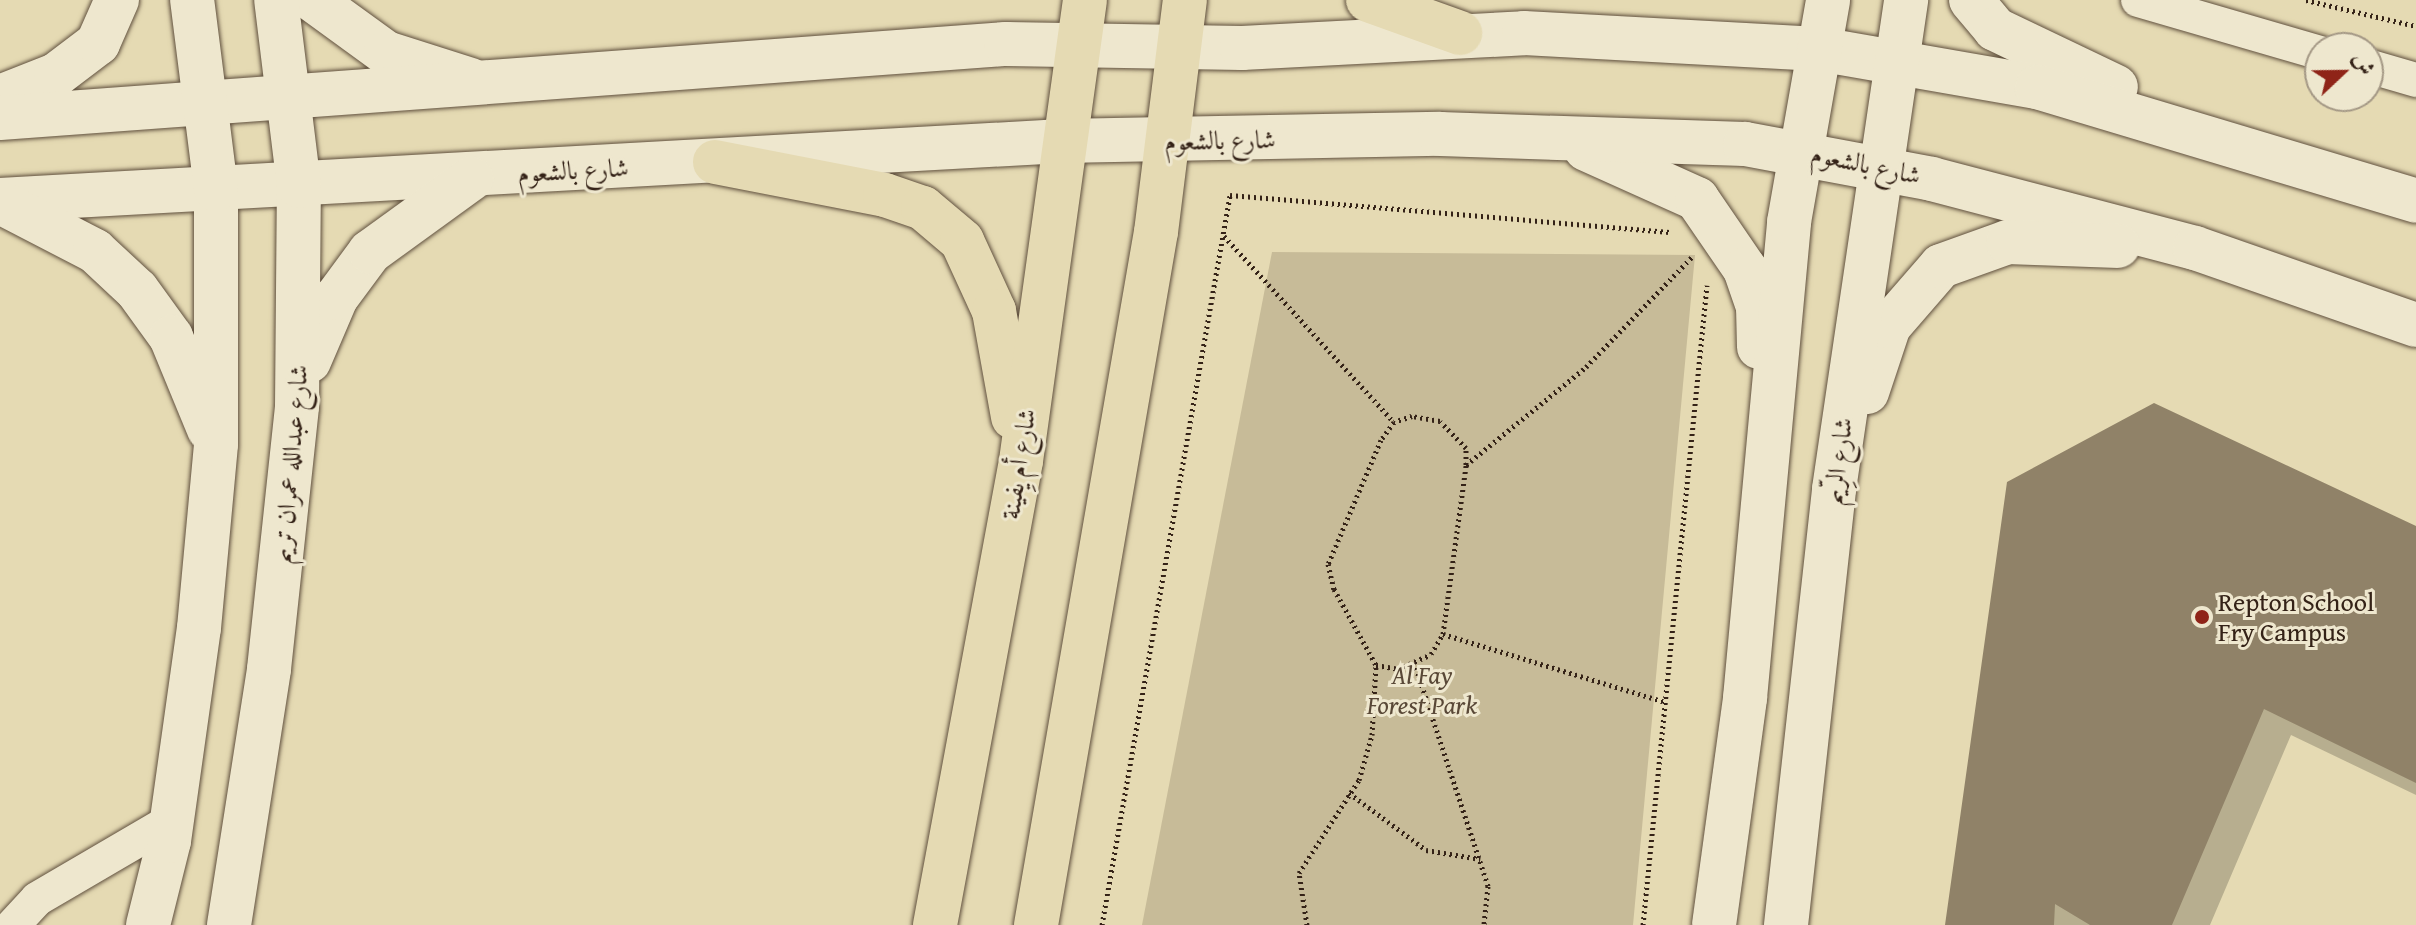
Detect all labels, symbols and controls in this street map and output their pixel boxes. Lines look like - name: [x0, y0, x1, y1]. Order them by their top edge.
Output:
- north arrow: [2304, 32, 2384, 112]
- text: ش: [2345, 48, 2383, 80]
- street label: شارع بالشعوم: [1164, 123, 1276, 157]
- street label: شارع بالشعوم: [1808, 137, 1924, 191]
- street label: شارع بالشعوم: [517, 152, 629, 188]
- street label: شارع عبدالله عمران تريم: [266, 363, 314, 565]
- street label: شارع أم يِفينة: [994, 406, 1042, 522]
- street label: شارع الرِّيم: [1817, 416, 1859, 506]
- place label: Repton School Fry Campus: [2218, 586, 2374, 648]
- marker: Repton School Fry Campus: [2193, 608, 2211, 626]
- park label: Al Fay Forest Park: [1367, 659, 1477, 720]

